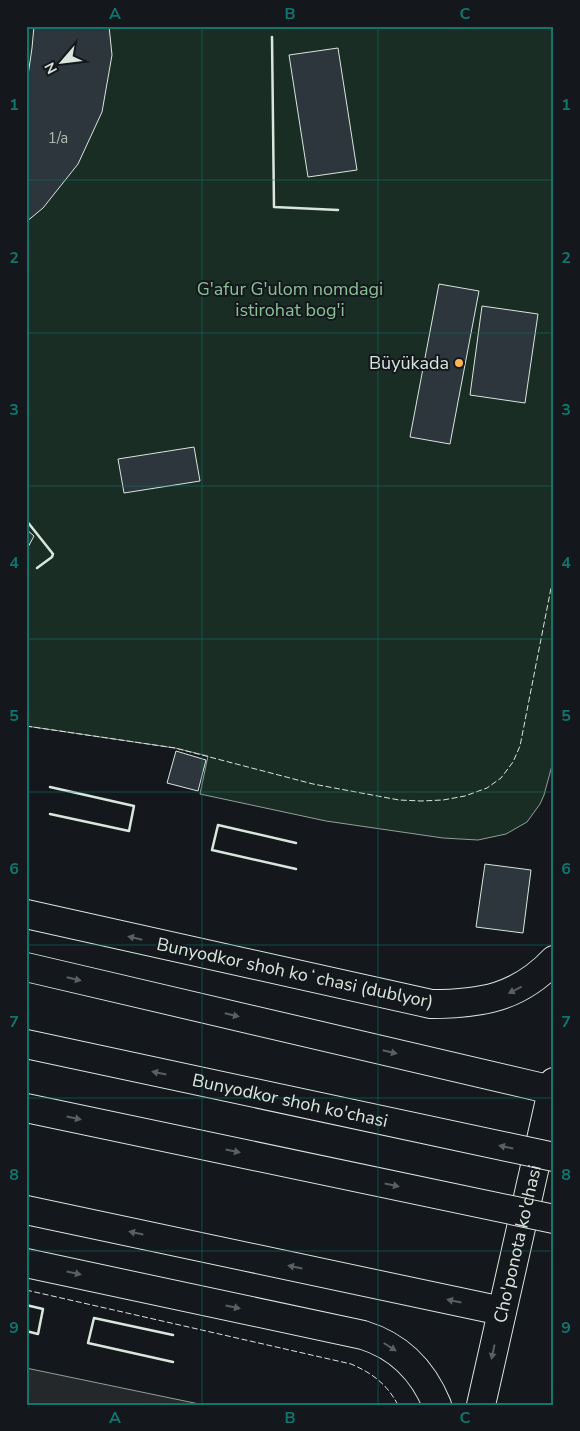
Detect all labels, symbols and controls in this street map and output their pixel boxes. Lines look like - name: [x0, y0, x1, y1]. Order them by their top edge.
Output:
- text: A: [109, 3, 121, 25]
- text: B: [284, 3, 296, 25]
- text: C: [460, 3, 471, 25]
- north arrow: [38, 38, 88, 88]
- text: N: [40, 59, 62, 77]
- text: 1: [9, 94, 19, 116]
- text: 1: [561, 94, 571, 116]
- house number: 1/a: [48, 128, 68, 148]
- text: 2: [9, 247, 19, 269]
- text: 2: [561, 247, 571, 269]
- park label: G'afur G'ulom nomdagi istirohat bog'i: [197, 277, 383, 322]
- place label: Büyükada: [369, 351, 449, 375]
- marker: Büyükada: [453, 357, 465, 369]
- text: 3: [9, 399, 19, 421]
- text: 3: [561, 399, 571, 421]
- text: 4: [9, 552, 19, 574]
- text: 4: [561, 552, 571, 574]
- text: 5: [9, 705, 19, 727]
- text: 5: [561, 705, 571, 727]
- text: 6: [9, 858, 19, 880]
- text: 6: [561, 858, 571, 880]
- street label: Bunyodkor shoh koʻchasi (dublyor): [154, 932, 436, 1014]
- one-way arrow: [128, 934, 143, 942]
- one-way arrow: [66, 975, 81, 983]
- one-way arrow: [508, 986, 522, 994]
- text: 7: [9, 1011, 19, 1033]
- one-way arrow: [224, 1011, 240, 1019]
- text: 7: [561, 1011, 571, 1033]
- one-way arrow: [383, 1048, 398, 1056]
- one-way arrow: [151, 1068, 167, 1076]
- street label: Bunyodkor shoh ko'chasi: [190, 1068, 390, 1133]
- one-way arrow: [66, 1114, 82, 1122]
- one-way arrow: [499, 1143, 514, 1151]
- one-way arrow: [225, 1148, 241, 1156]
- street label: Cho'ponota ko'chasi: [488, 1163, 547, 1325]
- text: 8: [9, 1164, 19, 1186]
- text: 8: [561, 1164, 571, 1186]
- one-way arrow: [384, 1181, 399, 1189]
- one-way arrow: [129, 1229, 144, 1237]
- one-way arrow: [287, 1263, 303, 1271]
- one-way arrow: [66, 1269, 81, 1277]
- one-way arrow: [446, 1297, 461, 1305]
- one-way arrow: [225, 1303, 240, 1311]
- text: 9: [9, 1317, 19, 1339]
- text: 9: [561, 1317, 571, 1339]
- one-way arrow: [383, 1342, 396, 1351]
- one-way arrow: [489, 1344, 497, 1359]
- text: A: [109, 1407, 121, 1429]
- text: B: [284, 1407, 296, 1429]
- text: C: [460, 1407, 471, 1429]

